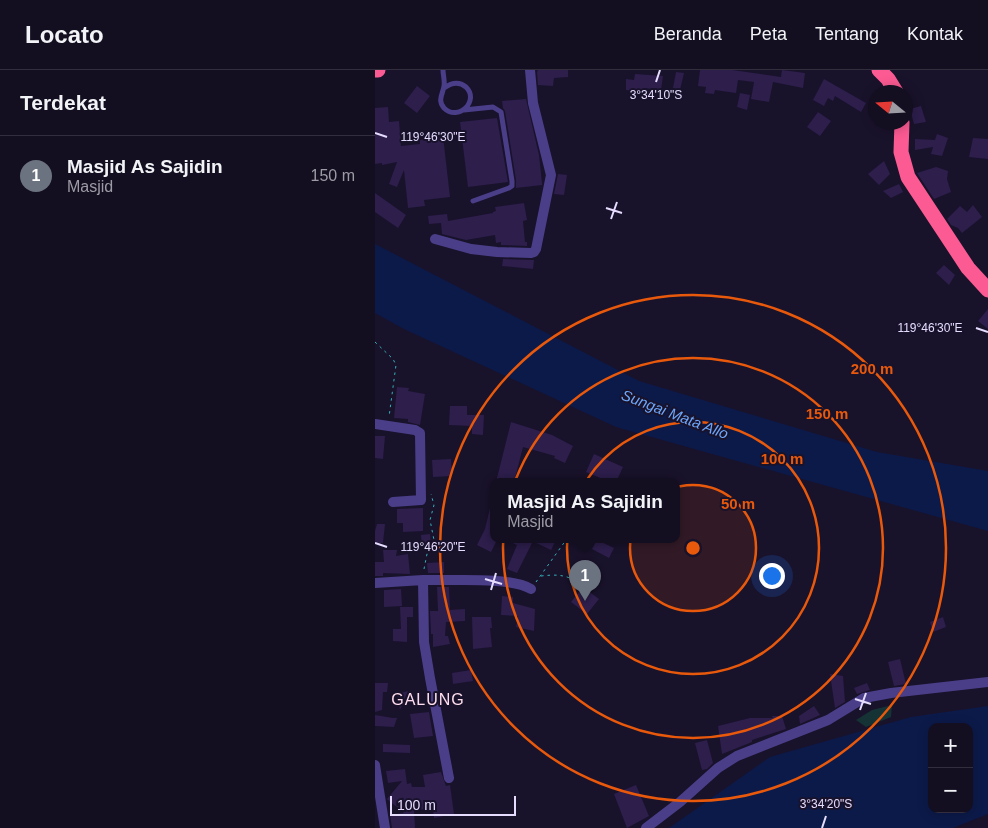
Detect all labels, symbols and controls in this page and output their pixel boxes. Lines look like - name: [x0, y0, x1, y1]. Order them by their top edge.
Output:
- text: Locato: [25, 21, 104, 48]
- text: Beranda: [654, 24, 722, 44]
- text: Peta: [750, 24, 787, 44]
- text: Tentang: [815, 24, 879, 44]
- text: Kontak: [907, 24, 963, 44]
- north arrow: [868, 85, 913, 130]
- text: 3°34'10"S: [630, 88, 682, 102]
- text: Terdekat: [20, 91, 106, 114]
- text: 119°46'30"E: [400, 130, 466, 144]
- text: Masjid As Sajidin: [67, 156, 223, 177]
- text: 1: [32, 167, 40, 184]
- text: 150 m: [311, 167, 355, 184]
- text: Masjid: [67, 178, 113, 195]
- text: 119°46'30"E: [897, 321, 963, 335]
- text: 200 m: [851, 360, 893, 377]
- water label: Sungai Mata Allo: [619, 386, 731, 442]
- text: 150 m: [806, 405, 848, 422]
- text: 100 m: [761, 450, 803, 467]
- popup: [490, 478, 680, 543]
- text: Masjid As Sajidin: [507, 491, 663, 512]
- text: 50 m: [721, 495, 755, 512]
- text: Masjid: [507, 513, 553, 530]
- centre of rings: [684, 539, 702, 557]
- text: 119°46'20"E: [400, 540, 466, 554]
- pin: 1: [569, 560, 601, 601]
- your location: [759, 563, 785, 589]
- district label: GALUNG: [391, 691, 465, 708]
- map controls: [928, 723, 973, 813]
- button: +: [928, 723, 973, 768]
- button: −: [928, 768, 973, 813]
- scale bar: [390, 793, 516, 816]
- text: 100 m: [397, 797, 436, 813]
- text: 3°34'20"S: [800, 797, 852, 811]

